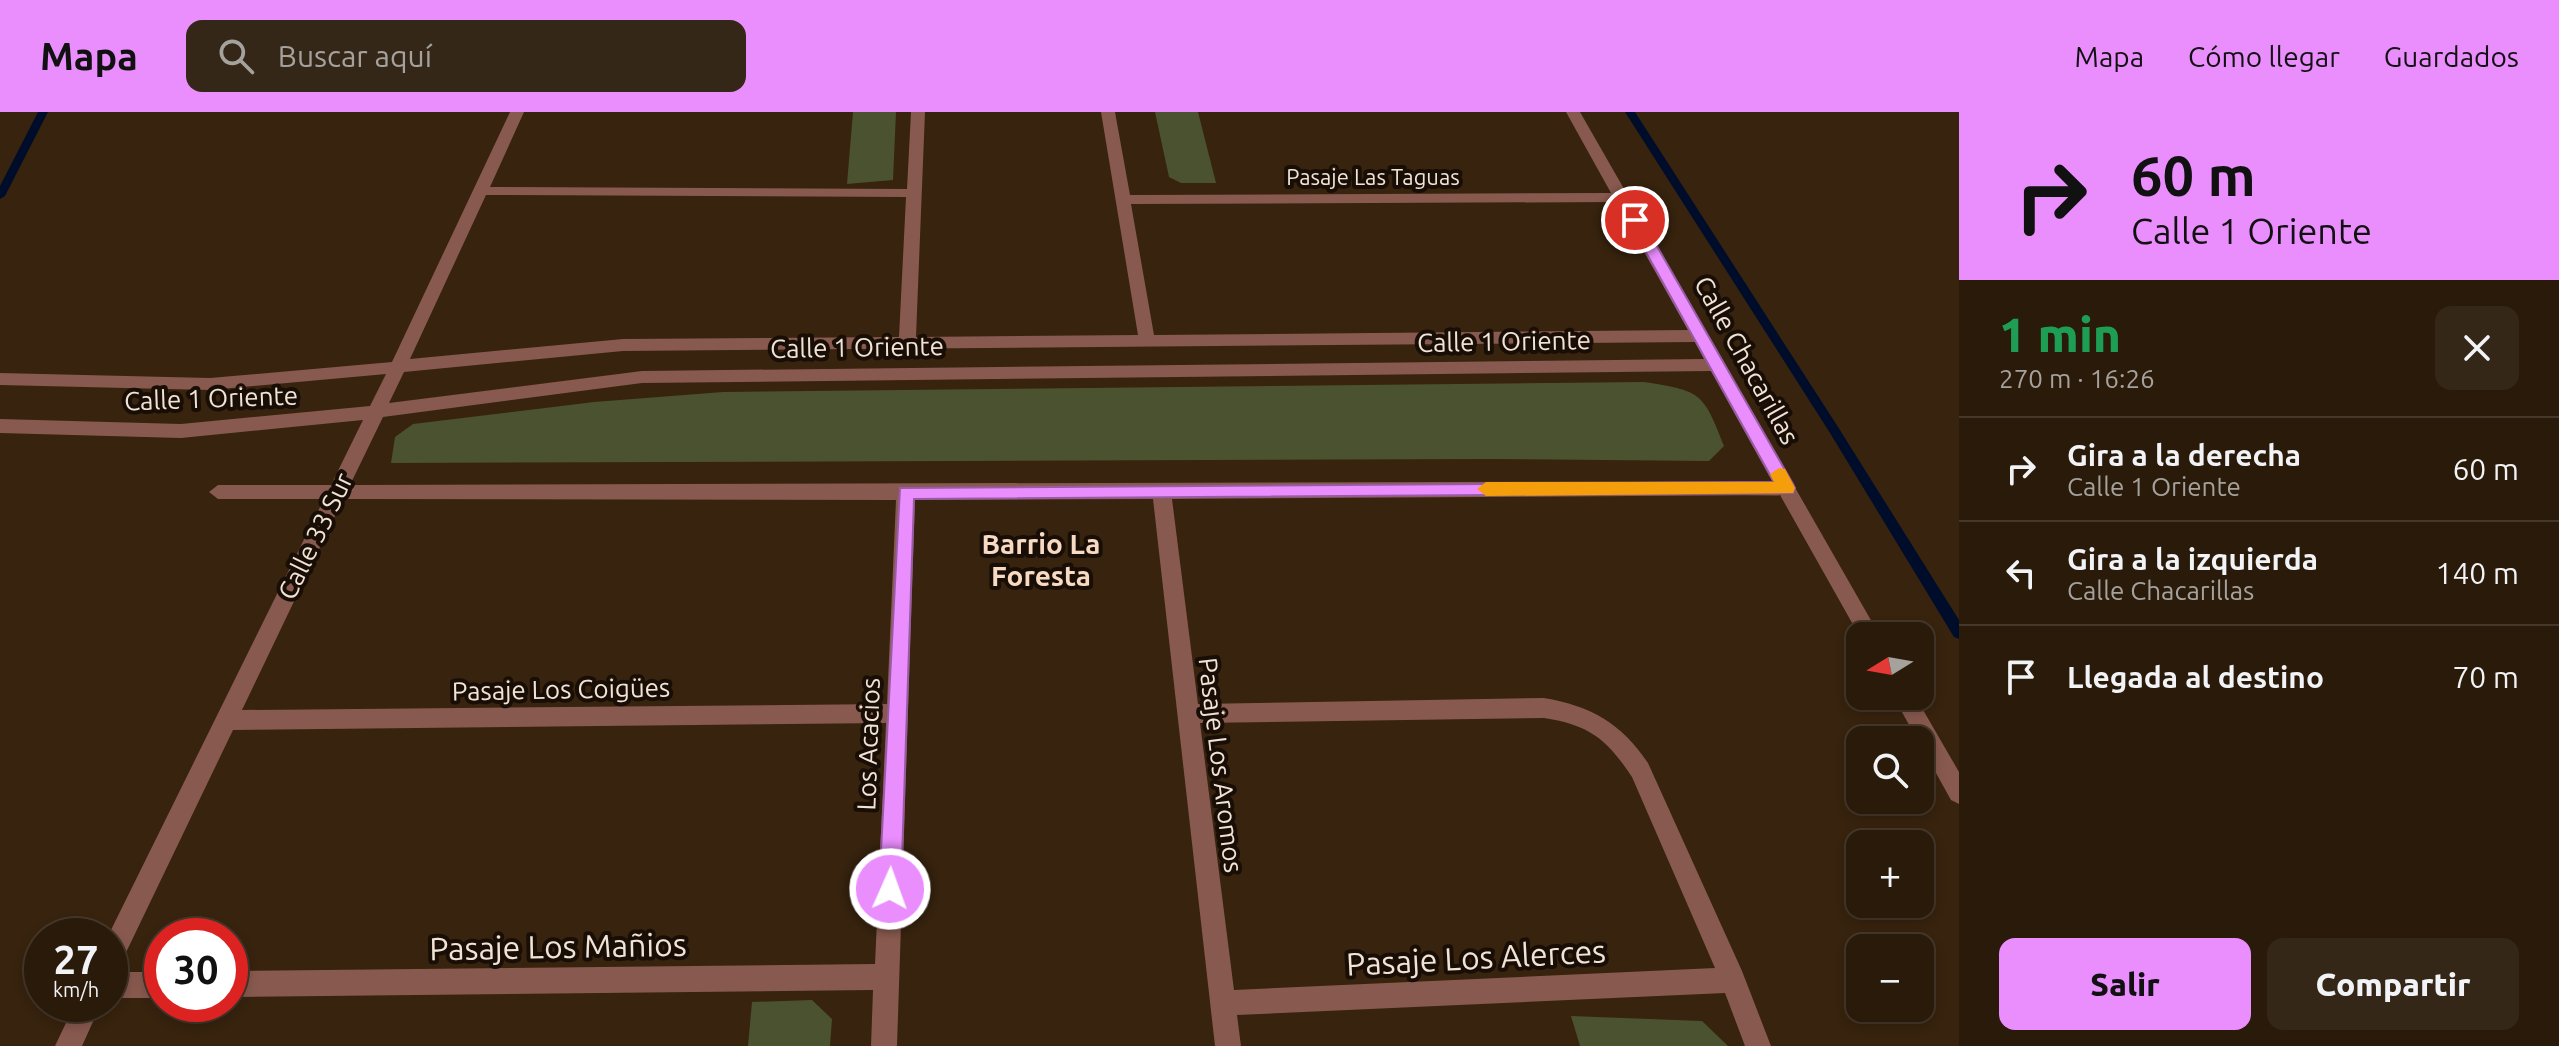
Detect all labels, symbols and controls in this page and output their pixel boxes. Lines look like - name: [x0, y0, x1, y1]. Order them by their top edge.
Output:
- search box: [186, 20, 746, 92]
- icon: search: [214, 34, 258, 78]
- text: Mapa: [40, 35, 138, 77]
- text: Buscar aquí: [278, 39, 432, 73]
- text: Mapa: [2075, 41, 2144, 72]
- text: Cómo llegar: [2188, 41, 2340, 72]
- text: Guardados: [2384, 41, 2519, 72]
- icon: right: [1999, 144, 2103, 248]
- text: 60 m: [2131, 144, 2256, 207]
- street label: Pasaje Las Taguas: [1286, 164, 1460, 189]
- pin: [1601, 186, 1669, 254]
- icon: arrive: [1613, 198, 1657, 242]
- text: Calle 1 Oriente: [2131, 210, 2372, 251]
- street label: Calle Chacarillas: [1689, 271, 1805, 449]
- button: close: [2435, 306, 2519, 390]
- text: 1 min: [1999, 307, 2121, 361]
- street label: Calle 1 Oriente: [1417, 325, 1591, 357]
- street label: Calle 1 Oriente: [770, 331, 944, 363]
- text: 270 m · 16:26: [1999, 364, 2155, 393]
- street label: Calle 1 Oriente: [124, 380, 298, 416]
- text: Gira a la derecha: [2067, 438, 2301, 472]
- icon: right: [1999, 447, 2043, 491]
- text: 60 m: [2452, 452, 2519, 486]
- street label: Calle 33 Sur: [272, 468, 358, 604]
- text: Calle 1 Oriente: [2067, 472, 2241, 501]
- district label: Barrio La Foresta: [982, 528, 1100, 591]
- text: Gira a la izquierda: [2067, 542, 2318, 576]
- icon: left: [1999, 551, 2043, 595]
- text: 140 m: [2435, 556, 2519, 590]
- text: Calle Chacarillas: [2067, 576, 2254, 605]
- north arrow: [1846, 622, 1934, 710]
- map controls: [1846, 622, 1934, 1022]
- icon: arrive: [1999, 655, 2043, 699]
- street label: Pasaje Los Aromos: [1193, 656, 1249, 874]
- text: Llegada al destino: [2067, 660, 2324, 694]
- text: 70 m: [2452, 660, 2519, 694]
- street label: Pasaje Los Coigües: [452, 673, 670, 705]
- street label: Los Acacios: [851, 677, 885, 811]
- button: search: [1846, 726, 1934, 814]
- button: +: [1846, 830, 1934, 918]
- position arrow: [848, 847, 932, 931]
- speed limit sign: 30: [144, 918, 248, 1022]
- street label: Pasaje Los Mañios: [429, 926, 687, 966]
- street label: Pasaje Los Alerces: [1345, 932, 1607, 982]
- button: −: [1846, 934, 1934, 1022]
- text: 27: [53, 937, 99, 982]
- button: Salir: [1999, 938, 2251, 1030]
- button: Compartir: [2267, 938, 2519, 1030]
- text: km/h: [53, 978, 99, 1001]

